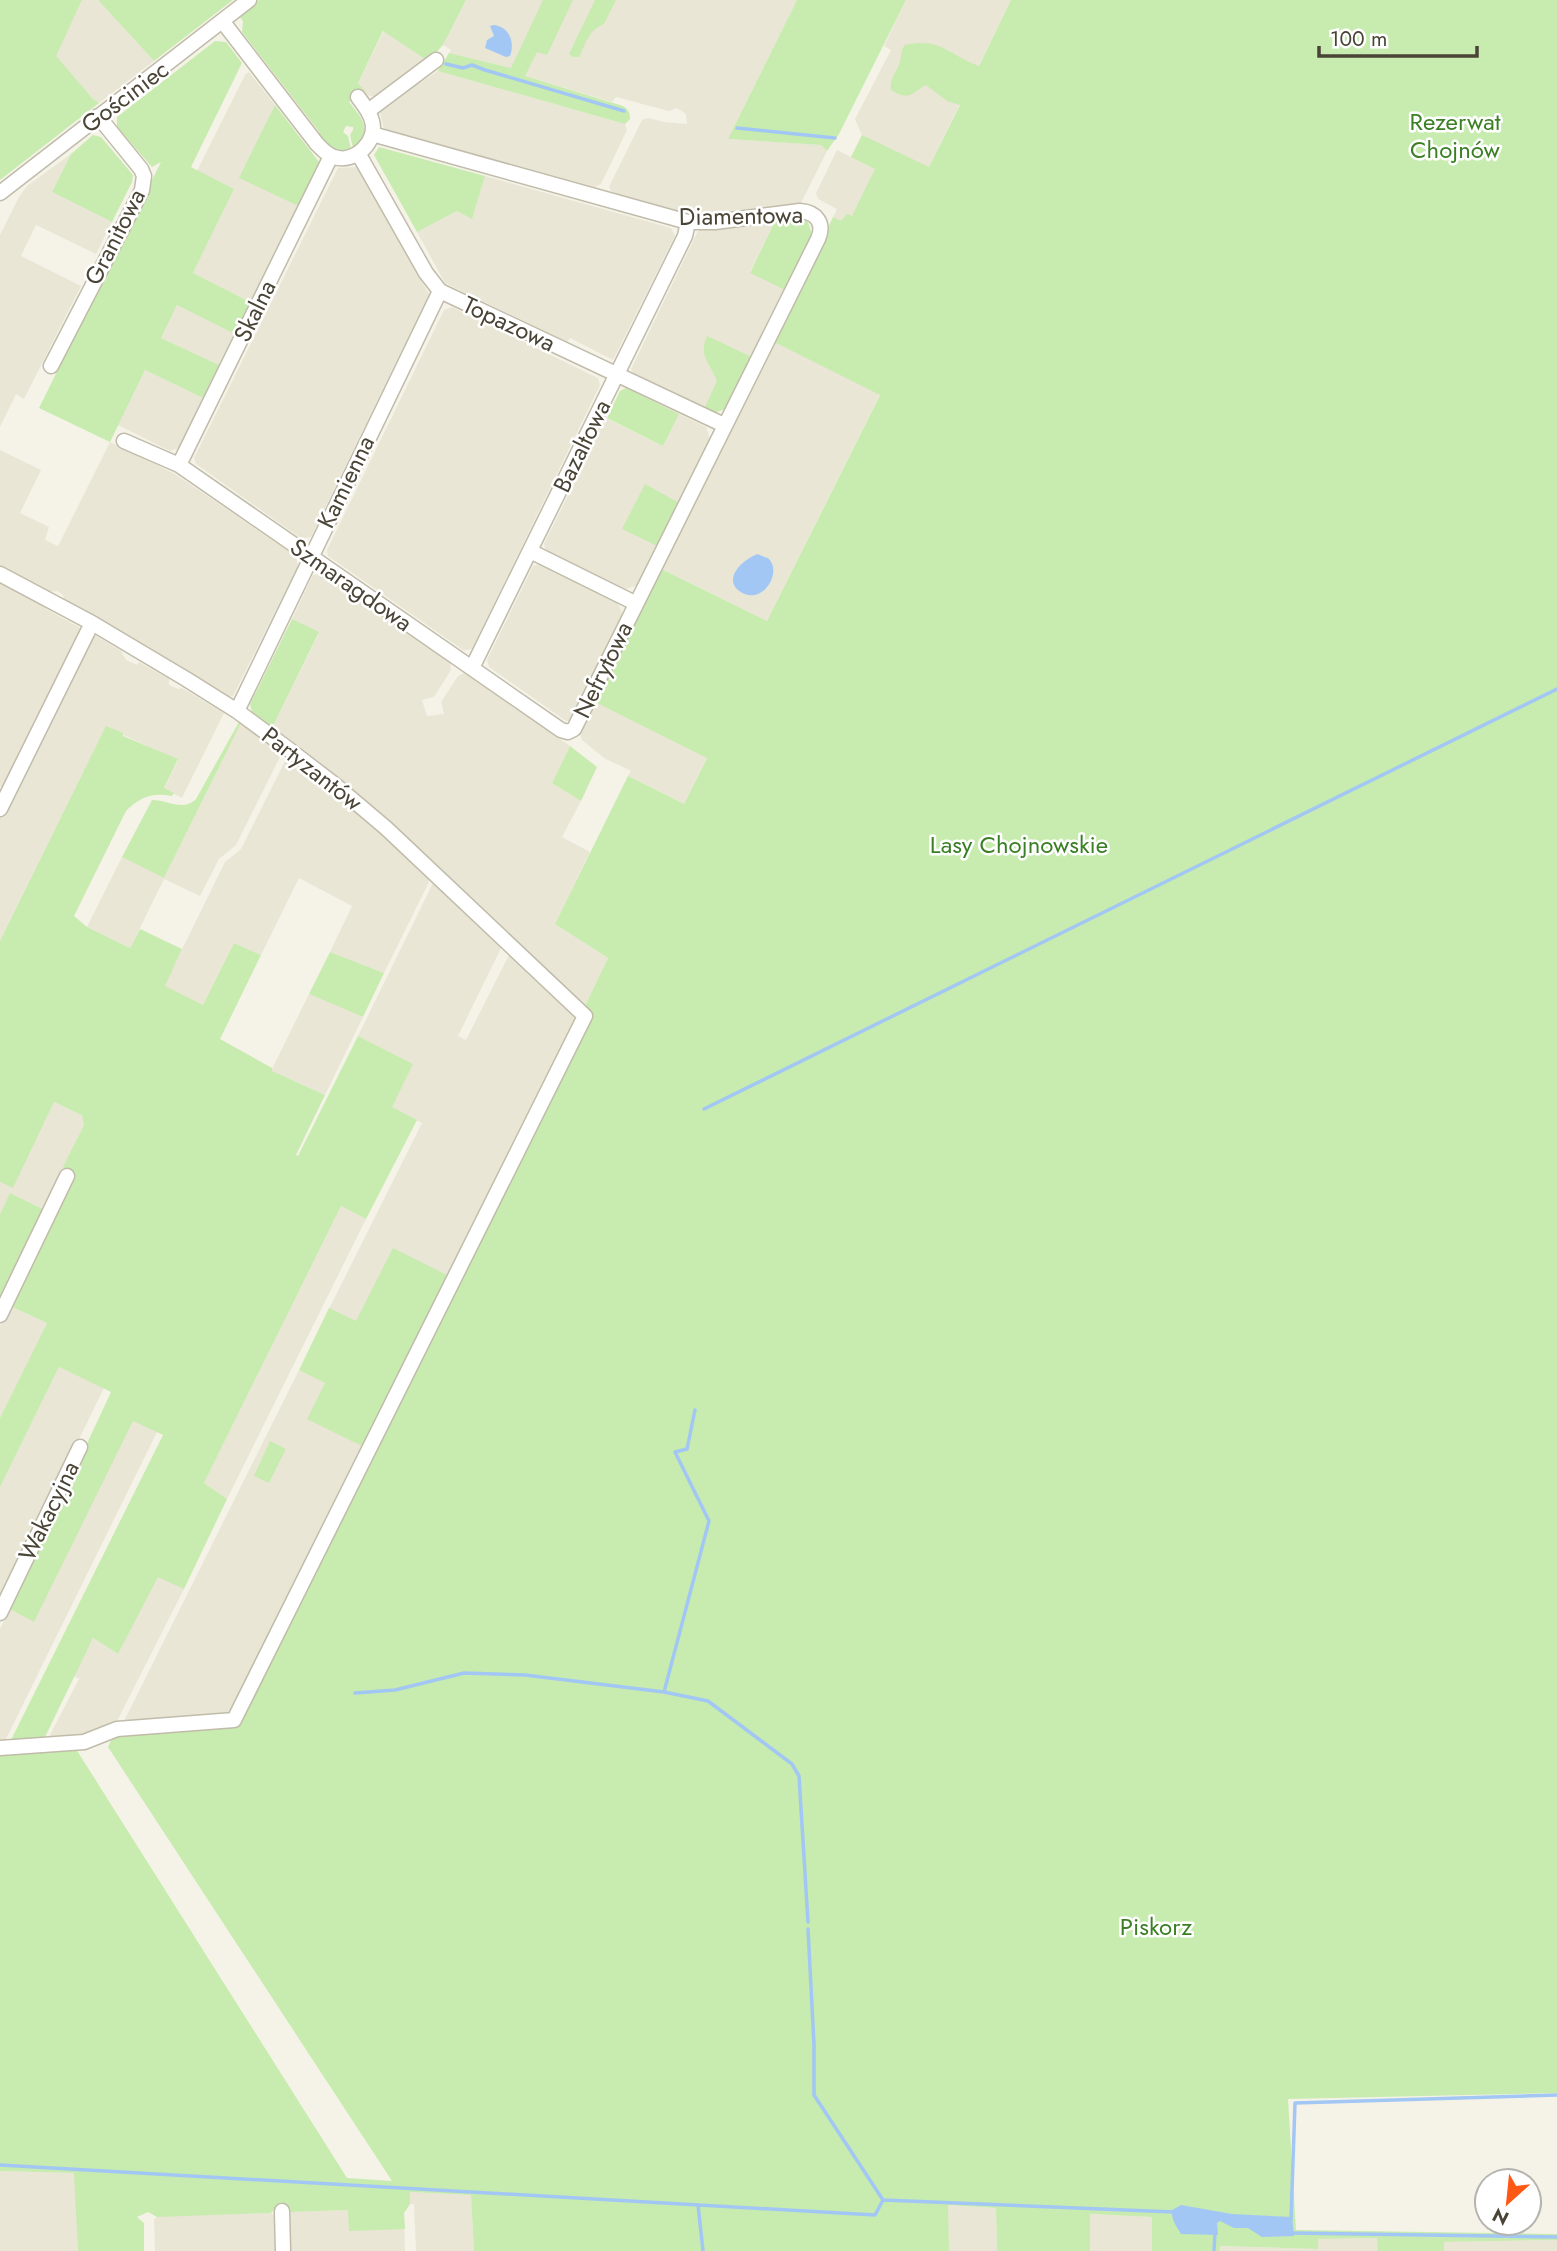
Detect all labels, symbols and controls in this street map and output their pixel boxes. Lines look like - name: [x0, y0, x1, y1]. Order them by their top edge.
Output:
- scale bar: [1319, 14, 1476, 58]
- text: 100 m: [1330, 24, 1387, 54]
- street label: Gościniec: [74, 52, 176, 141]
- park label: Rezerwat Chojnów: [1409, 104, 1501, 167]
- street label: Granitowa: [75, 183, 154, 291]
- street label: Diamentowa: [679, 197, 803, 234]
- street label: Skalna: [225, 274, 285, 348]
- street label: Topazowa: [457, 287, 561, 360]
- street label: Bazaltowa: [544, 393, 619, 498]
- street label: Kamienna: [308, 430, 383, 534]
- street label: Szmaragdowa: [283, 529, 420, 640]
- street label: Nefrytowa: [564, 615, 641, 724]
- street label: Partyzantów: [255, 718, 371, 820]
- park label: Lasy Chojnowskie: [930, 827, 1108, 862]
- street label: Wakacyjna: [9, 1455, 88, 1567]
- park label: Piskorz: [1120, 1909, 1192, 1944]
- north arrow: [1473, 2167, 1543, 2237]
- text: N: [1488, 2201, 1513, 2232]

